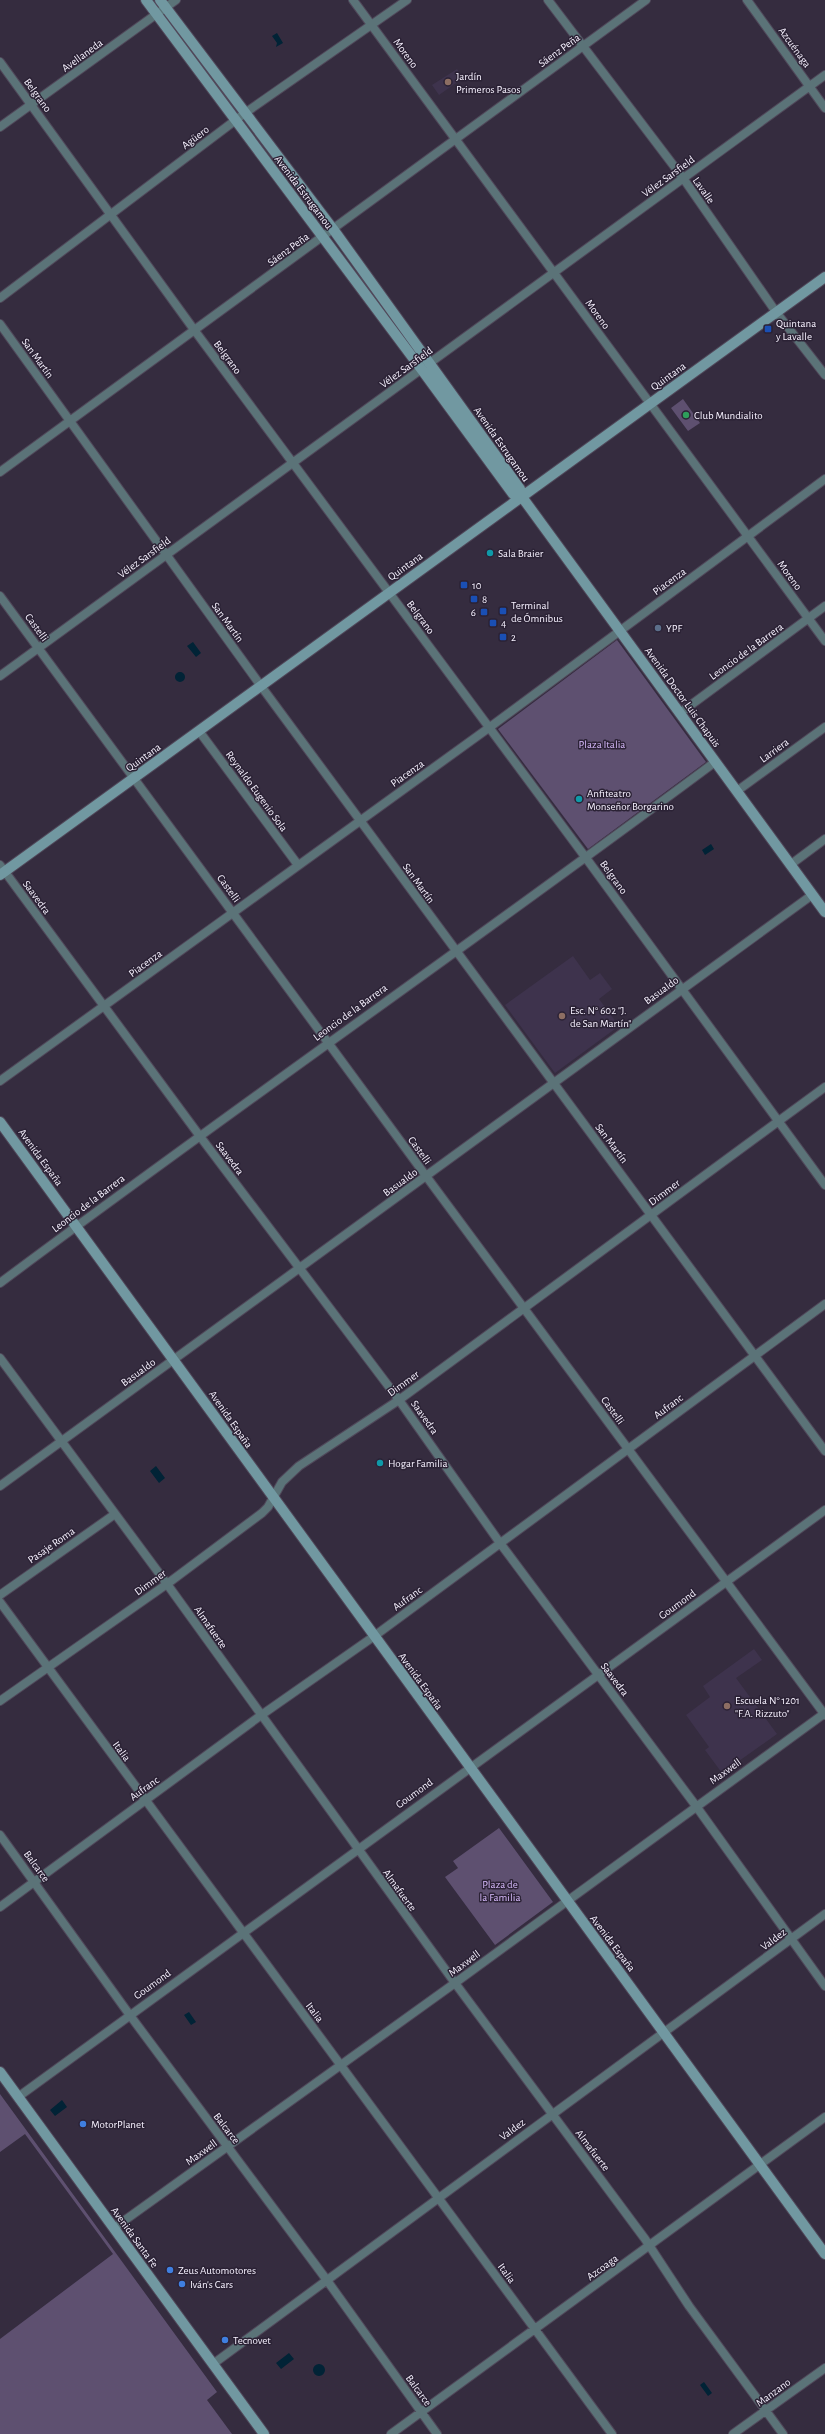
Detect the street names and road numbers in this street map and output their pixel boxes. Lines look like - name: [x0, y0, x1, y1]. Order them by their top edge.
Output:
- street label: Azcuénaga: [776, 25, 813, 69]
- street label: Sáenz Peña: [537, 32, 582, 69]
- street label: Avellaneda: [60, 37, 105, 74]
- street label: Moreno: [391, 37, 420, 70]
- street label: Belgrano: [22, 77, 53, 114]
- street label: Agüero: [179, 124, 211, 151]
- street label: Avenida Estrugamou: [273, 154, 335, 231]
- street label: Vélez Sarsfield: [640, 154, 697, 199]
- street label: Lavalle: [691, 175, 717, 206]
- street label: Sáenz Peña: [266, 231, 311, 268]
- street label: Moreno: [583, 298, 612, 331]
- street label: San Martín: [20, 336, 56, 380]
- street label: Belgrano: [212, 339, 244, 376]
- street label: Vélez Sarsfield: [378, 345, 435, 390]
- street label: Quintana: [649, 360, 688, 393]
- street label: Avenida Estrugamou: [472, 405, 532, 484]
- street label: Vélez Sarsfield: [116, 535, 173, 580]
- street label: Quintana: [386, 550, 425, 583]
- street label: Moreno: [775, 559, 804, 592]
- street label: Piacenza: [651, 566, 688, 597]
- street label: Belgrano: [405, 599, 437, 636]
- street label: San Martín: [210, 600, 246, 644]
- street label: Castelli: [23, 611, 50, 643]
- street label: Leoncio de la Barrera: [707, 621, 785, 682]
- street label: Avenida Doctor Luis Chapuis: [643, 645, 722, 749]
- street label: Larriera: [758, 736, 791, 765]
- street label: Quintana: [124, 741, 163, 774]
- street label: Reynaldo Eugenio Sola: [224, 749, 289, 834]
- street label: Piacenza: [389, 758, 426, 789]
- street label: Belgrano: [598, 859, 629, 896]
- street label: San Martín: [401, 861, 437, 905]
- street label: Castelli: [215, 872, 242, 904]
- street label: Saavedra: [21, 878, 52, 916]
- street label: Piacenza: [127, 948, 164, 979]
- street label: Basualdo: [642, 974, 681, 1006]
- street label: Leoncio de la Barrera: [311, 982, 389, 1043]
- street label: San Martín: [593, 1121, 630, 1165]
- street label: Avenida España: [16, 1127, 65, 1188]
- street label: Castelli: [406, 1134, 433, 1166]
- street label: Saavedra: [214, 1139, 246, 1177]
- street label: Basualdo: [381, 1166, 420, 1198]
- street label: Leoncio de la Barrera: [50, 1172, 127, 1234]
- street label: Dimmer: [647, 1177, 682, 1208]
- street label: Basualdo: [119, 1356, 158, 1388]
- street label: Dimmer: [386, 1368, 421, 1398]
- street label: Avenida España: [207, 1389, 254, 1450]
- street label: Aufranc: [652, 1392, 686, 1421]
- street label: Castelli: [599, 1394, 626, 1426]
- street label: Saavedra: [409, 1398, 440, 1436]
- street label: Pasaje Roma: [26, 1525, 77, 1566]
- street label: Dimmer: [133, 1567, 168, 1597]
- street label: Aufranc: [391, 1584, 425, 1613]
- street label: Goumond: [657, 1587, 698, 1621]
- street label: Almafuerte: [192, 1604, 229, 1650]
- street label: Avenida España: [396, 1651, 445, 1712]
- street label: Saavedra: [599, 1660, 631, 1698]
- street label: Italia: [111, 1739, 132, 1763]
- street label: Maxwell: [707, 1756, 743, 1786]
- street label: Aufranc: [128, 1774, 162, 1803]
- street label: Goumond: [394, 1776, 435, 1810]
- street label: Balcarce: [22, 1849, 52, 1884]
- street label: Almafuerte: [381, 1867, 418, 1913]
- street label: Avenida España: [588, 1913, 637, 1974]
- street label: Valdez: [759, 1926, 788, 1952]
- street label: Maxwell: [447, 1948, 482, 1979]
- street label: Goumond: [132, 1967, 173, 2001]
- street label: Italia: [304, 2000, 326, 2024]
- street label: Balcarce: [211, 2111, 242, 2146]
- street label: Valdez: [497, 2116, 528, 2142]
- street label: Almafuerte: [574, 2127, 612, 2173]
- street label: Maxwell: [183, 2137, 219, 2167]
- street label: Avenida Santa Fe: [109, 2205, 160, 2270]
- street label: Azcoaga: [585, 2252, 620, 2282]
- street label: Italia: [496, 2261, 517, 2285]
- street label: Balcarce: [404, 2373, 434, 2408]
- street label: Manzano: [754, 2376, 793, 2409]

